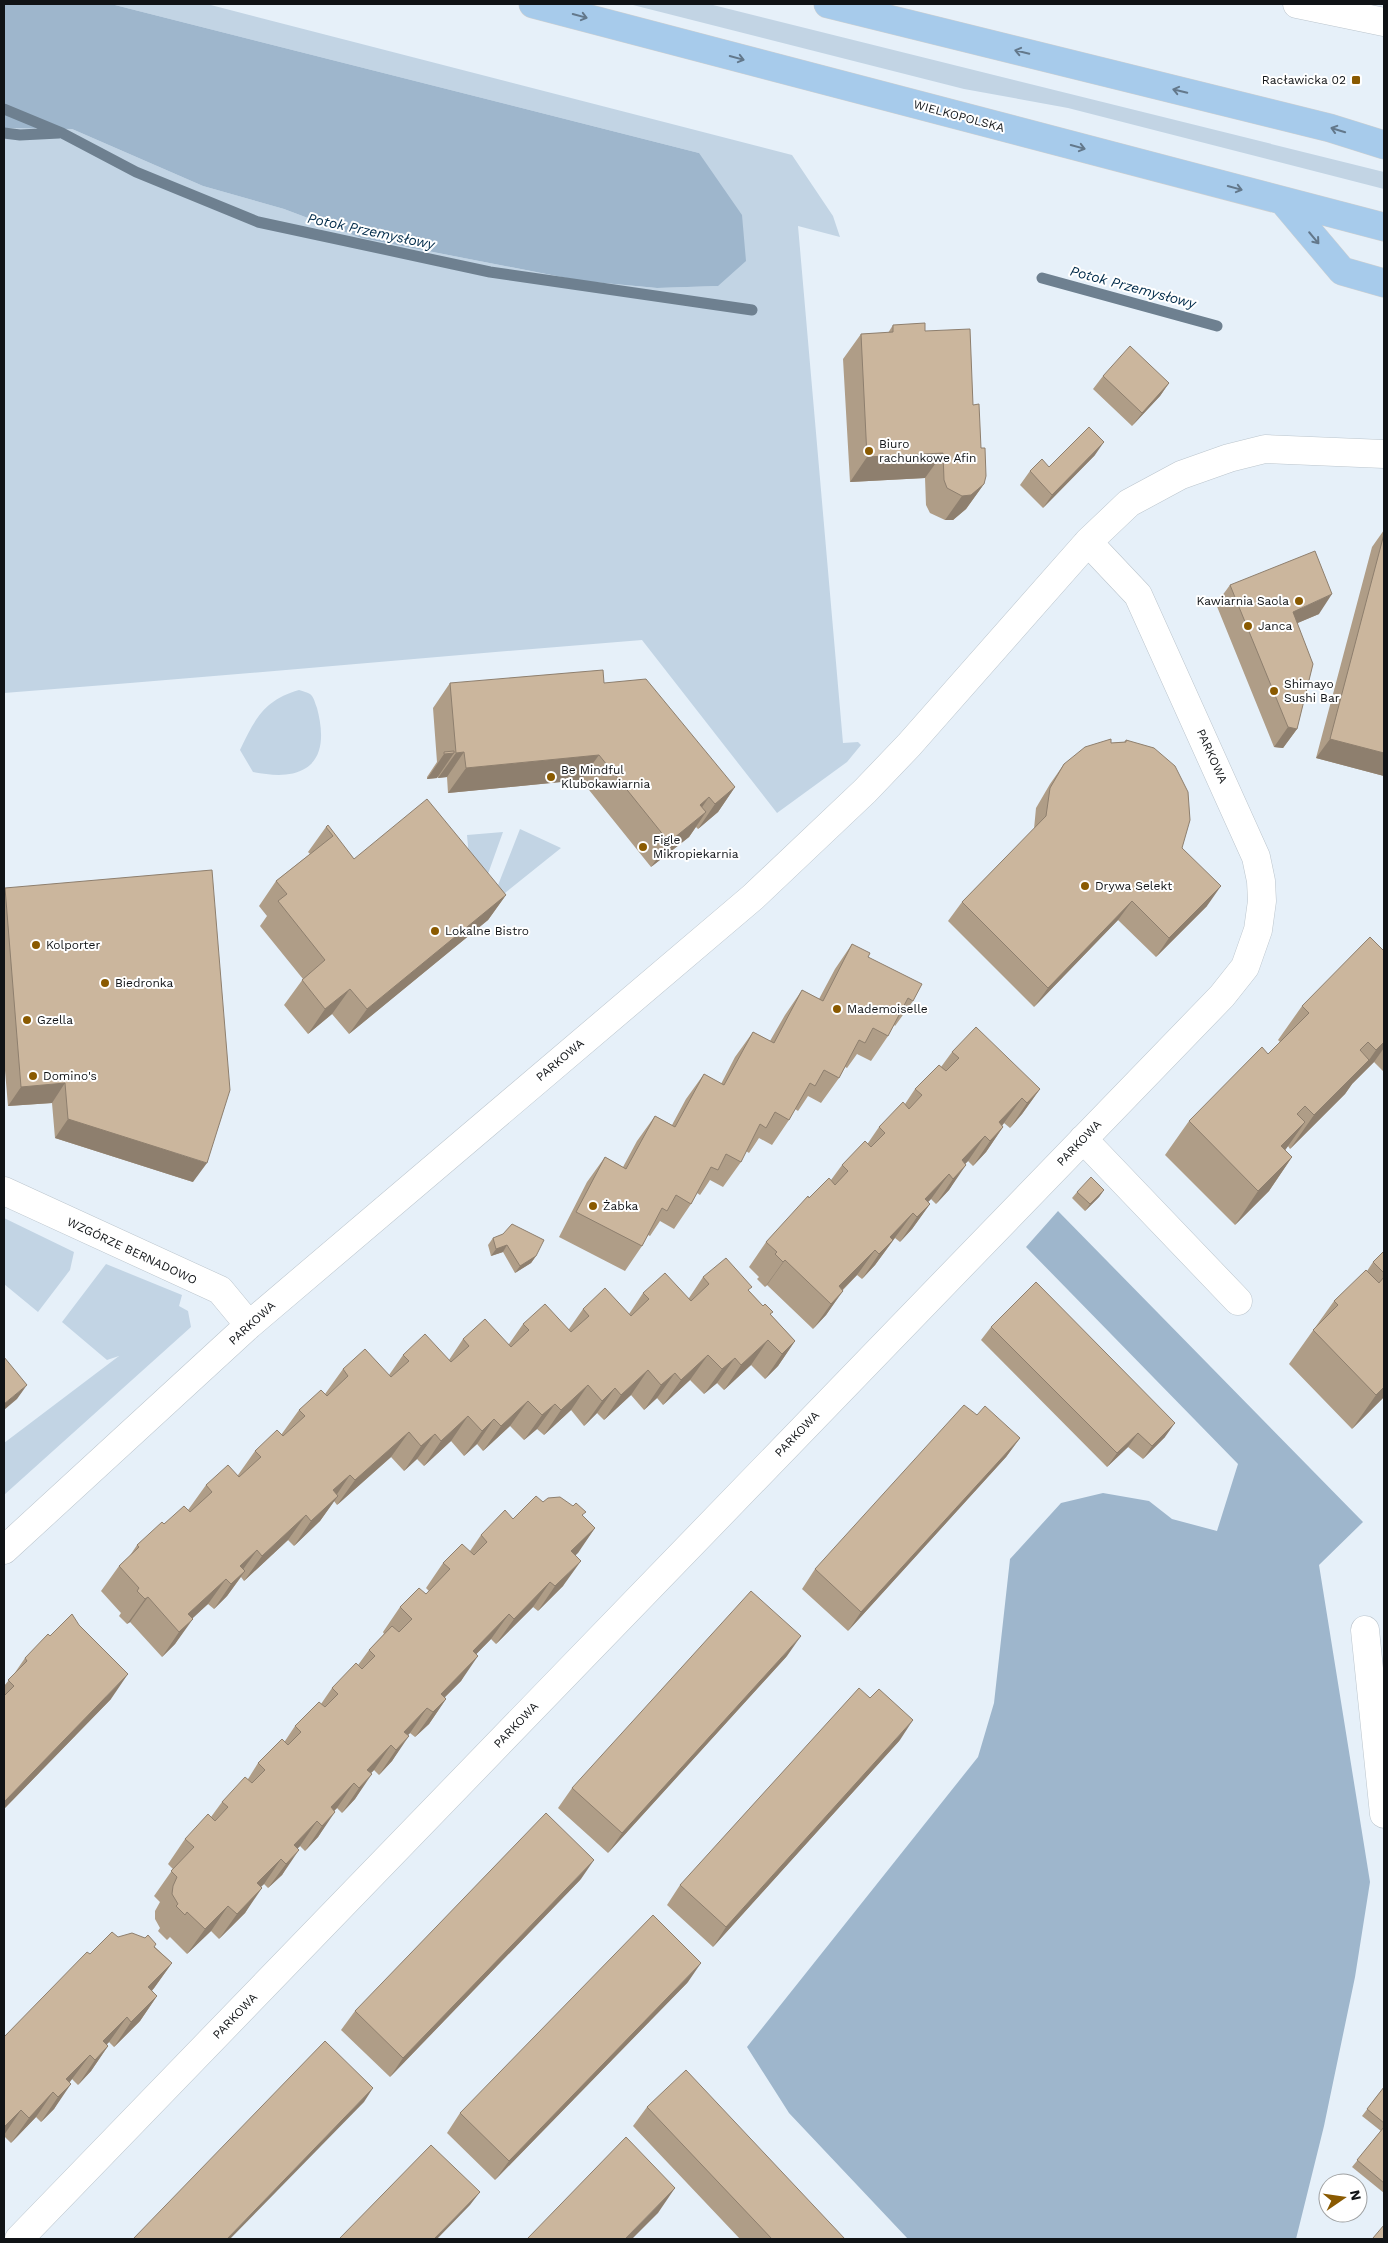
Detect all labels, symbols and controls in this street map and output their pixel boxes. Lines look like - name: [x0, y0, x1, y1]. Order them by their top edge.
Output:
- one-way arrow: [572, 12, 588, 21]
- one-way arrow: [1015, 47, 1031, 56]
- one-way arrow: [729, 53, 745, 63]
- place label: Racławicka 02: [1262, 73, 1346, 87]
- marker: Racławicka 02: [1350, 74, 1362, 86]
- one-way arrow: [1173, 86, 1189, 95]
- street label: WIELKOPOLSKA: [912, 97, 1006, 135]
- one-way arrow: [1330, 125, 1346, 135]
- one-way arrow: [1069, 143, 1085, 152]
- one-way arrow: [1227, 184, 1243, 194]
- water label: Potok Przemysłowy: [306, 210, 437, 252]
- one-way arrow: [1309, 232, 1320, 245]
- water label: Potok Przemysłowy: [1068, 263, 1199, 312]
- place label: Biuro rachunkowe Afin: [879, 437, 976, 465]
- marker: Biuro rachunkowe Afin: [863, 445, 875, 457]
- place label: Kawiarnia Saola: [1196, 594, 1289, 608]
- marker: Kawiarnia Saola: [1293, 595, 1305, 607]
- place label: Janca: [1258, 619, 1293, 633]
- marker: Janca: [1242, 620, 1254, 632]
- place label: Shimayo Sushi Bar: [1284, 677, 1340, 705]
- marker: Shimayo Sushi Bar: [1268, 685, 1280, 697]
- street label: PARKOWA: [1194, 727, 1230, 785]
- place label: Be Mindful Klubokawiarnia: [561, 763, 651, 791]
- marker: Be Mindful Klubokawiarnia: [545, 771, 557, 783]
- place label: Figle Mikropiekarnia: [653, 833, 739, 861]
- marker: Figle Mikropiekarnia: [637, 841, 649, 853]
- place label: Drywa Selekt: [1095, 879, 1172, 893]
- marker: Drywa Selekt: [1079, 880, 1091, 892]
- place label: Lokalne Bistro: [445, 924, 529, 938]
- marker: Lokalne Bistro: [429, 925, 441, 937]
- place label: Kolporter: [46, 938, 100, 952]
- marker: Kolporter: [30, 939, 42, 951]
- place label: Biedronka: [115, 976, 173, 990]
- marker: Biedronka: [99, 977, 111, 989]
- place label: Mademoiselle: [847, 1002, 928, 1016]
- marker: Mademoiselle: [831, 1003, 843, 1015]
- place label: Gzella: [37, 1013, 73, 1027]
- marker: Gzella: [21, 1014, 33, 1026]
- street label: PARKOWA: [533, 1036, 587, 1084]
- place label: Domino's: [43, 1069, 97, 1083]
- marker: Domino's: [27, 1070, 39, 1082]
- street label: PARKOWA: [1054, 1117, 1104, 1169]
- place label: Żabka: [603, 1199, 639, 1213]
- marker: Żabka: [587, 1200, 599, 1212]
- street label: WZGÓRZE BERNADOWO: [65, 1215, 199, 1287]
- street label: PARKOWA: [226, 1298, 278, 1348]
- street label: PARKOWA: [772, 1408, 822, 1460]
- street label: PARKOWA: [491, 1699, 541, 1751]
- street label: PARKOWA: [210, 1990, 260, 2042]
- north arrow: [1318, 2173, 1368, 2223]
- text: N: [1347, 2188, 1365, 2202]

